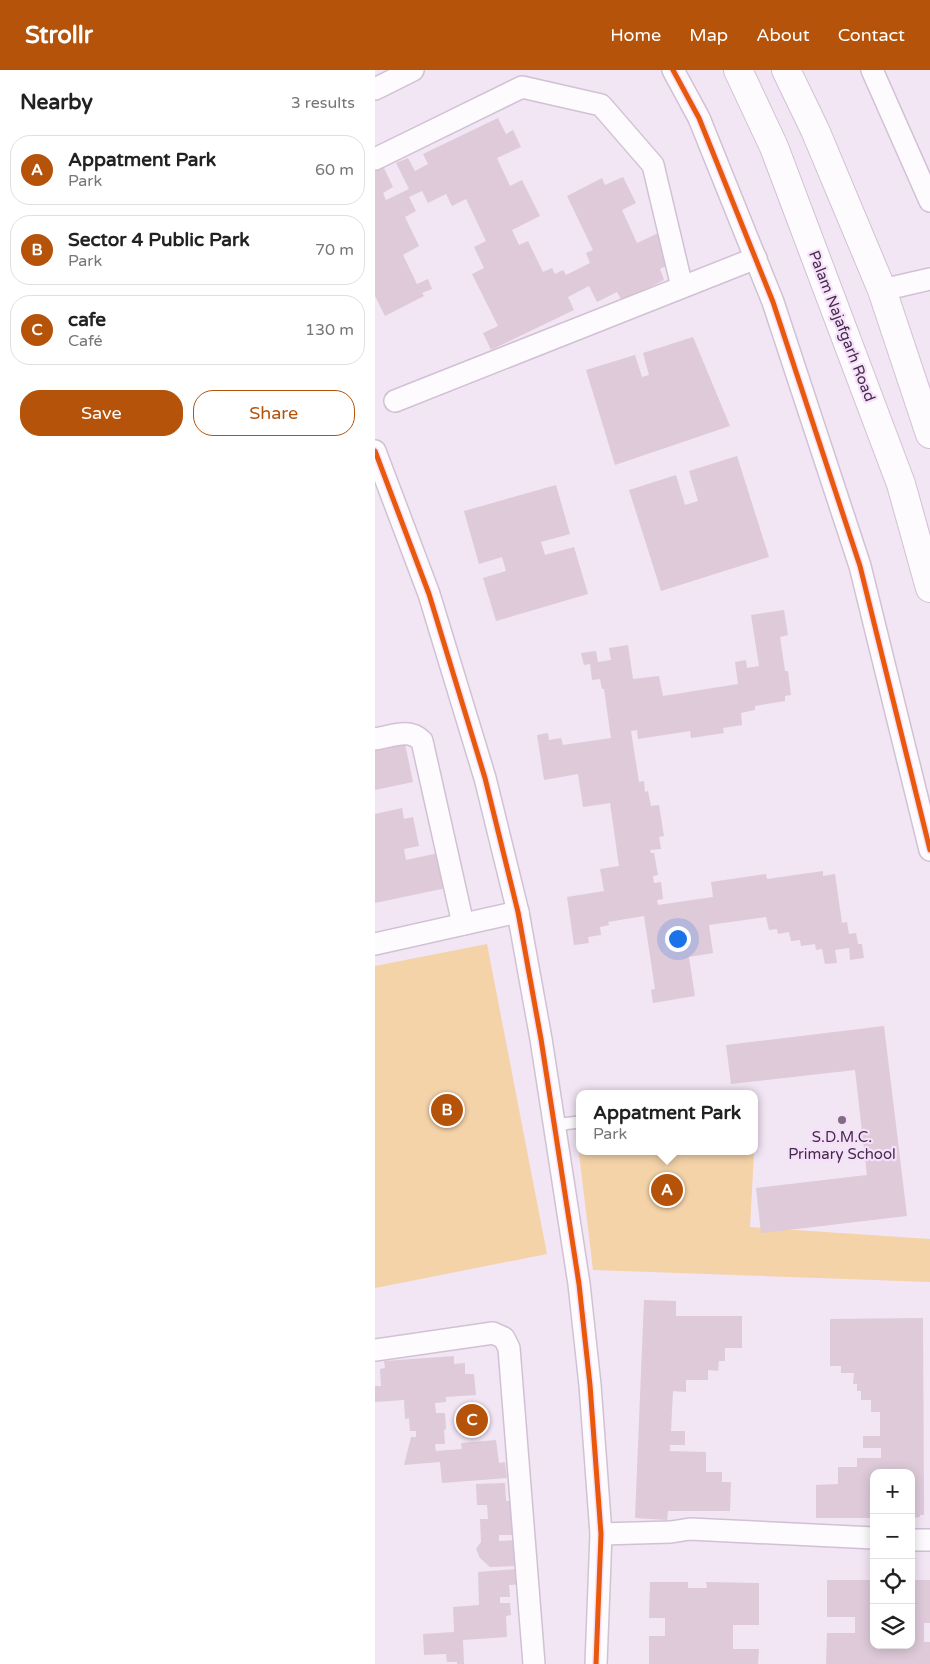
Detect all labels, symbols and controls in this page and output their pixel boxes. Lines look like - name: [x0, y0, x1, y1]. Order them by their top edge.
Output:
- text: Strollr: [25, 21, 93, 50]
- text: Home: [610, 24, 661, 46]
- text: Map: [689, 24, 728, 46]
- text: About: [756, 24, 810, 46]
- text: Contact: [838, 24, 905, 46]
- text: Nearby: [20, 90, 93, 115]
- text: 3 results: [291, 93, 355, 113]
- text: Appatment Park: [68, 149, 216, 171]
- text: A: [31, 160, 43, 180]
- text: 60 m: [315, 160, 354, 180]
- text: Park: [68, 171, 102, 191]
- text: Sector 4 Public Park: [68, 229, 250, 251]
- text: B: [31, 240, 43, 260]
- text: 70 m: [315, 240, 354, 260]
- street label: Palam Najafgarh Road: [805, 248, 879, 404]
- text: Park: [68, 251, 102, 271]
- text: cafe: [68, 309, 106, 331]
- text: C: [31, 320, 43, 340]
- text: 130 m: [305, 320, 354, 340]
- text: Café: [68, 331, 103, 351]
- button: Save: [20, 390, 183, 436]
- button: Share: [193, 390, 355, 436]
- your location: [665, 926, 691, 952]
- popup: [576, 1090, 758, 1155]
- pin: B: [431, 1091, 463, 1129]
- text: Appatment Park: [593, 1102, 741, 1124]
- marker: S.D.M.C. Primary School: [836, 1114, 848, 1126]
- text: Park: [593, 1124, 627, 1144]
- place label: S.D.M.C. Primary School: [788, 1128, 896, 1163]
- pin: A: [651, 1171, 683, 1209]
- pin: C: [456, 1401, 488, 1439]
- map controls: [870, 1469, 915, 1649]
- button: +: [870, 1469, 915, 1514]
- button: −: [870, 1514, 915, 1559]
- button: locate: [870, 1559, 915, 1604]
- button: layers: [870, 1604, 915, 1649]

